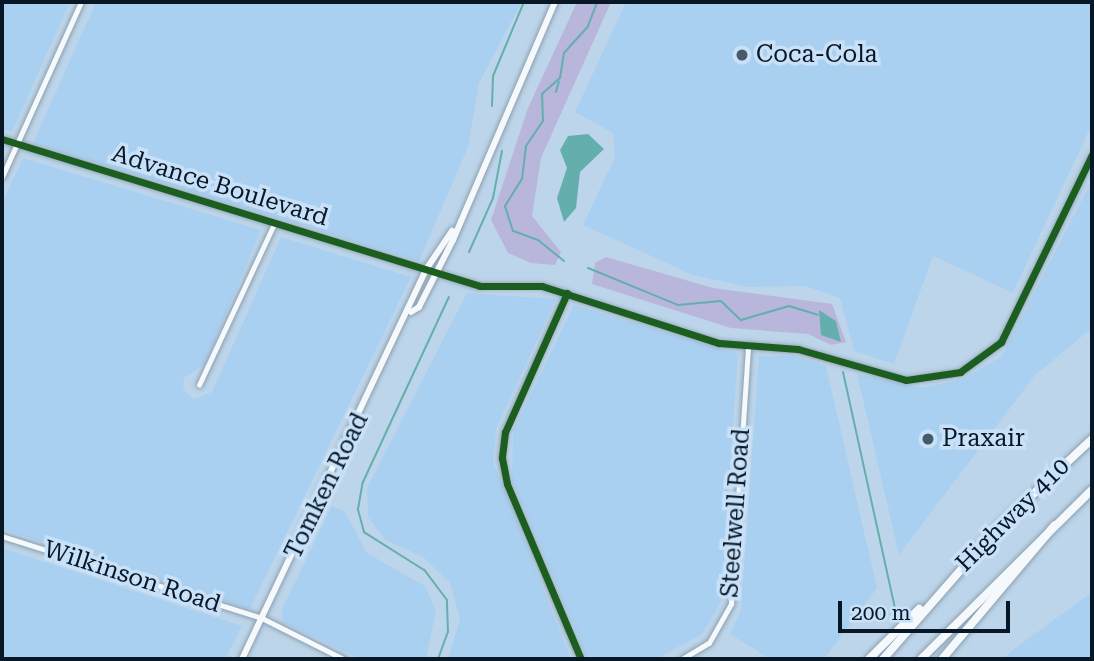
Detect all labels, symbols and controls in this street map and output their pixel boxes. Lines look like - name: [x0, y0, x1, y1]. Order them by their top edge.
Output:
- place label: Coca-Cola: [756, 41, 878, 69]
- marker: Coca-Cola: [734, 47, 750, 63]
- street label: Advance Boulevard: [108, 139, 332, 233]
- street label: Tomken Road: [279, 408, 375, 564]
- place label: Praxair: [942, 425, 1025, 453]
- street label: Steelwell Road: [716, 428, 756, 598]
- marker: Praxair: [920, 431, 936, 447]
- street label: Highway 410: [950, 452, 1076, 578]
- street label: Wilkinson Road: [40, 535, 224, 619]
- scale bar: [842, 588, 1014, 632]
- text: 200 m: [851, 601, 911, 625]

